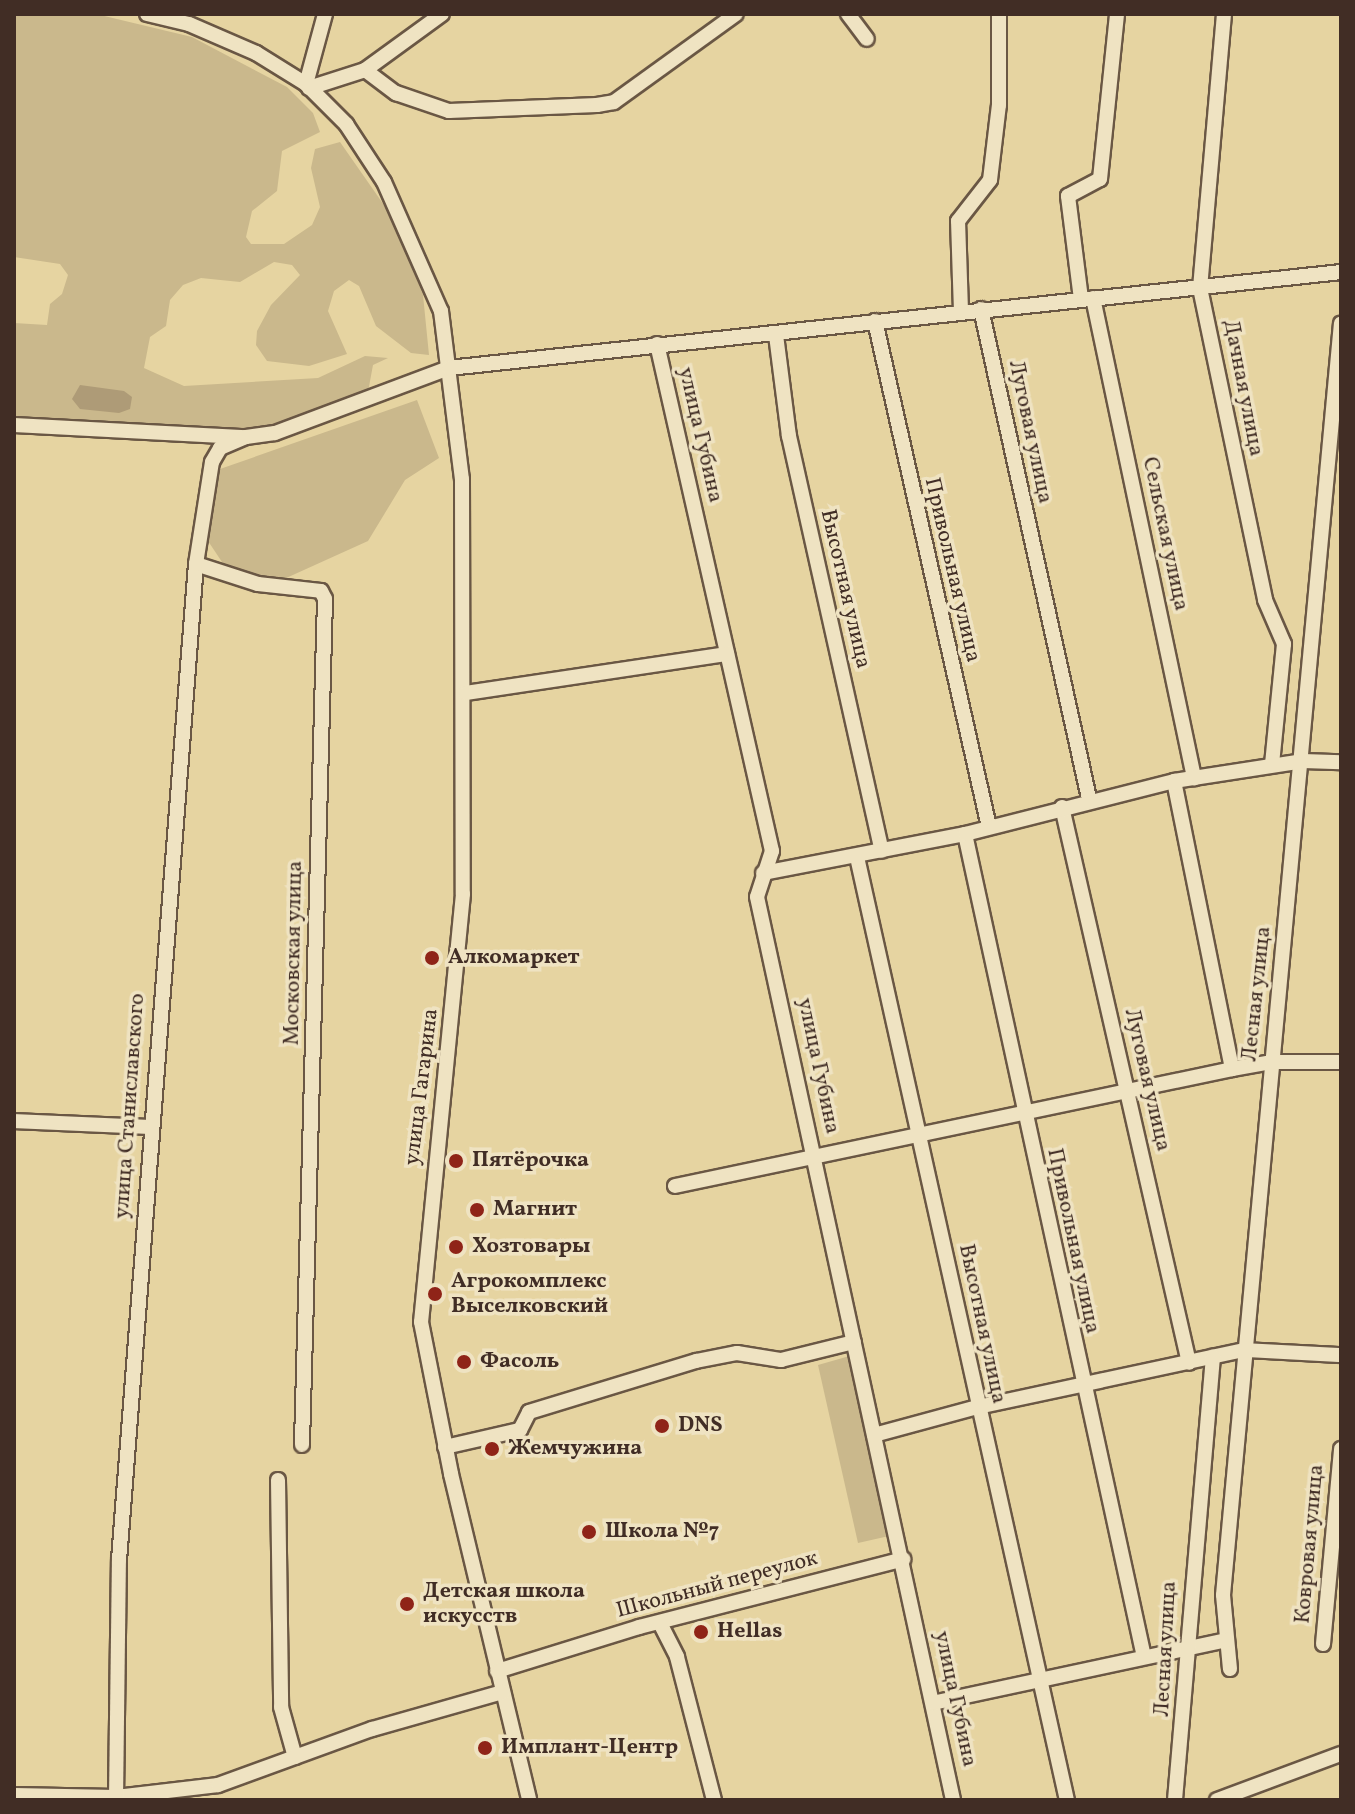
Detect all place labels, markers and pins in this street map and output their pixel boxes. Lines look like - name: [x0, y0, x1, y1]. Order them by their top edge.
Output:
- place label: Алкомаркет: [448, 945, 580, 971]
- marker: Алкомаркет: [423, 949, 441, 967]
- place label: Пятёрочка: [472, 1148, 589, 1174]
- marker: Пятёрочка: [447, 1152, 465, 1170]
- place label: Магнит: [493, 1197, 577, 1223]
- marker: Магнит: [468, 1201, 486, 1219]
- place label: Хозтовары: [472, 1234, 590, 1260]
- marker: Хозтовары: [447, 1238, 465, 1256]
- place label: Агрокомплекс Выселковский: [451, 1268, 608, 1320]
- marker: Агрокомплекс Выселковский: [426, 1285, 444, 1303]
- place label: Фасоль: [480, 1349, 559, 1375]
- marker: Фасоль: [455, 1353, 473, 1371]
- place label: DNS: [678, 1413, 722, 1439]
- marker: DNS: [653, 1417, 671, 1435]
- place label: Жемчужина: [508, 1436, 642, 1462]
- marker: Жемчужина: [483, 1440, 501, 1458]
- place label: Школа №7: [605, 1519, 719, 1545]
- marker: Школа №7: [580, 1523, 598, 1541]
- place label: Детская школа искусств: [423, 1578, 585, 1630]
- marker: Детская школа искусств: [398, 1595, 416, 1613]
- place label: Hellas: [717, 1619, 783, 1645]
- marker: Hellas: [692, 1623, 710, 1641]
- place label: Имплант-Центр: [501, 1735, 678, 1761]
- marker: Имплант-Центр: [476, 1739, 494, 1757]

